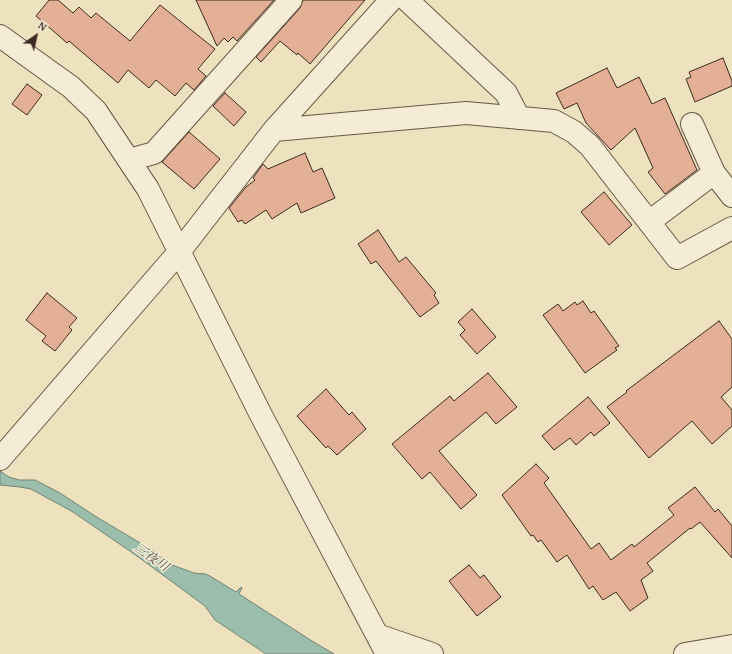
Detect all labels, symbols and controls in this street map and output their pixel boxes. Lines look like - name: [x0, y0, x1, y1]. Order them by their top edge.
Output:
- north arrow: [16, 16, 56, 56]
- text: N: [35, 17, 50, 35]
- water label: 三夜川: [130, 541, 172, 575]

